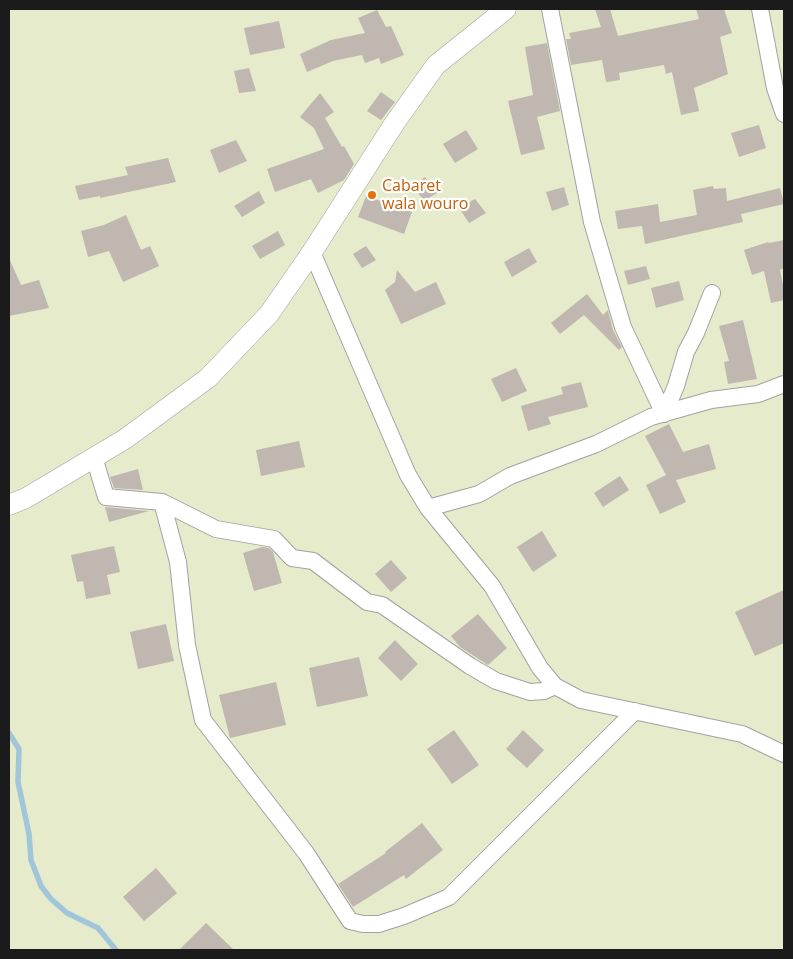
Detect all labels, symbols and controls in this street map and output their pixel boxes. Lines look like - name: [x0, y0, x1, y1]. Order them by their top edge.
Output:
- place label: Cabaret wala wouro: [382, 176, 468, 214]
- marker: Cabaret wala wouro: [366, 189, 378, 201]

